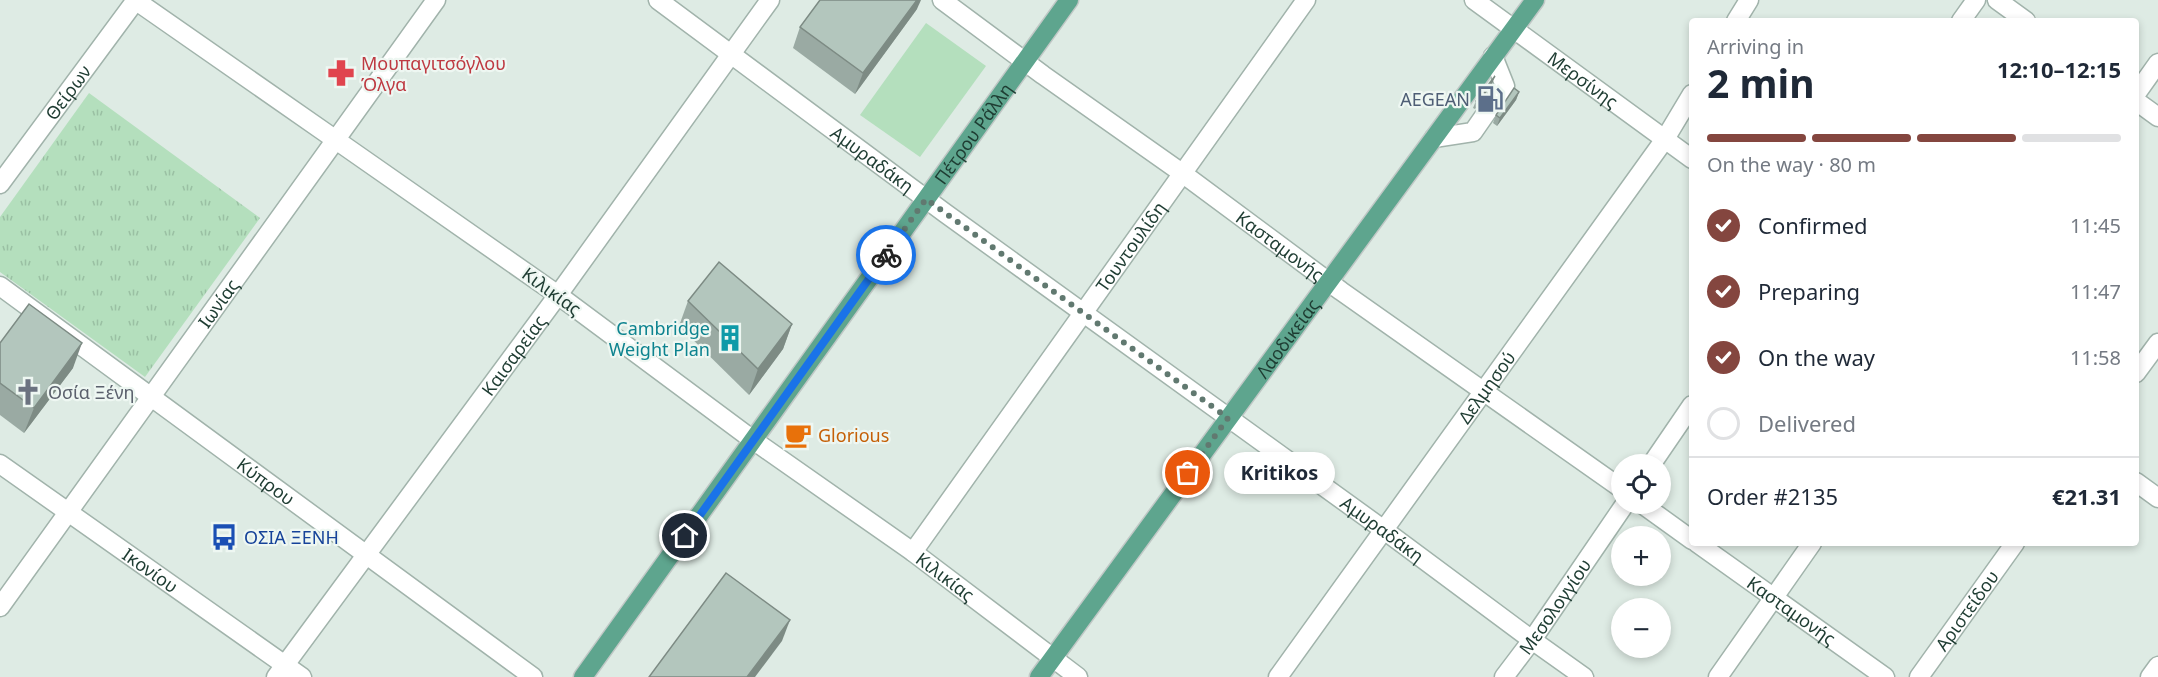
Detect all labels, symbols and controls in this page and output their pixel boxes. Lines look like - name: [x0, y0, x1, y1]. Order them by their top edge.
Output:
- text: Arriving in: [1707, 33, 1804, 60]
- street label: Μερσίνης: [1543, 46, 1623, 113]
- place label: Μουπαγιτσόγλου Όλγα: [361, 51, 506, 96]
- text: 12:10–12:15: [1997, 54, 2121, 84]
- text: 2 min: [1707, 56, 1814, 109]
- pharmacy icon: Μουπαγιτσόγλου Όλγα: [326, 58, 356, 88]
- street label: Θείρων: [39, 60, 96, 125]
- street label: Πέτρου Ράλλη: [929, 78, 1018, 189]
- fuel station icon: AEGEAN: [1475, 84, 1505, 114]
- place label: AEGEAN: [1400, 87, 1470, 111]
- street label: Αμυραδάκη: [826, 120, 919, 198]
- text: On the way · 80 m: [1707, 151, 1876, 178]
- street label: Τουντουλίδη: [1090, 197, 1171, 296]
- street label: Κασταμονής: [1231, 205, 1329, 286]
- icon: check: [1707, 209, 1740, 242]
- text: Confirmed: [1758, 210, 1868, 240]
- text: 11:45: [2070, 212, 2121, 239]
- courier: [856, 225, 916, 285]
- icon: bike: [870, 239, 903, 272]
- street label: Κιλικίας: [518, 261, 587, 321]
- street label: Ιωνίας: [192, 274, 244, 333]
- icon: check: [1707, 275, 1740, 308]
- text: Preparing: [1758, 276, 1860, 306]
- text: 11:47: [2070, 278, 2121, 305]
- street label: Λαοδικείας: [1250, 293, 1325, 383]
- street label: Καισαρείας: [476, 310, 551, 400]
- place label: Cambridge Weight Plan: [609, 316, 710, 361]
- building icon: Cambridge Weight Plan: [715, 323, 745, 353]
- icon: check: [1707, 341, 1740, 374]
- text: On the way: [1758, 342, 1875, 372]
- text: 11:58: [2070, 344, 2121, 371]
- street label: Δελμησού: [1452, 346, 1521, 428]
- church icon: Οσία Ξένη: [13, 377, 43, 407]
- place label: Οσία Ξένη: [48, 380, 135, 404]
- text: Delivered: [1758, 408, 1856, 438]
- cafe icon: Glorious: [783, 420, 813, 450]
- place label: Glorious: [818, 423, 889, 447]
- pin: [1162, 447, 1213, 498]
- street label: Κύπρου: [232, 452, 300, 510]
- callout: Kritikos: [1224, 452, 1335, 494]
- map controls: [1611, 454, 1671, 658]
- button: locate: [1611, 454, 1671, 514]
- icon: bag: [1171, 456, 1204, 489]
- text: Kritikos: [1241, 459, 1318, 486]
- text: Order #2135: [1707, 481, 1838, 511]
- text: €21.31: [2052, 481, 2121, 511]
- street label: Αμυραδάκη: [1336, 491, 1429, 568]
- pin: [659, 510, 710, 561]
- icon: home: [668, 519, 701, 552]
- bus stop icon: ΟΣΙΑ ΞΕΝΗ: [209, 522, 239, 552]
- place label: ΟΣΙΑ ΞΕΝΗ: [244, 525, 339, 549]
- button: +: [1611, 526, 1671, 586]
- street label: Ικονίου: [118, 542, 183, 598]
- street label: Κιλικίας: [911, 547, 980, 607]
- street label: Μεσολογγίου: [1513, 554, 1596, 659]
- street label: Αριστείδου: [1930, 565, 2004, 655]
- street label: Κασταμονής: [1742, 570, 1841, 650]
- button: −: [1611, 598, 1671, 658]

